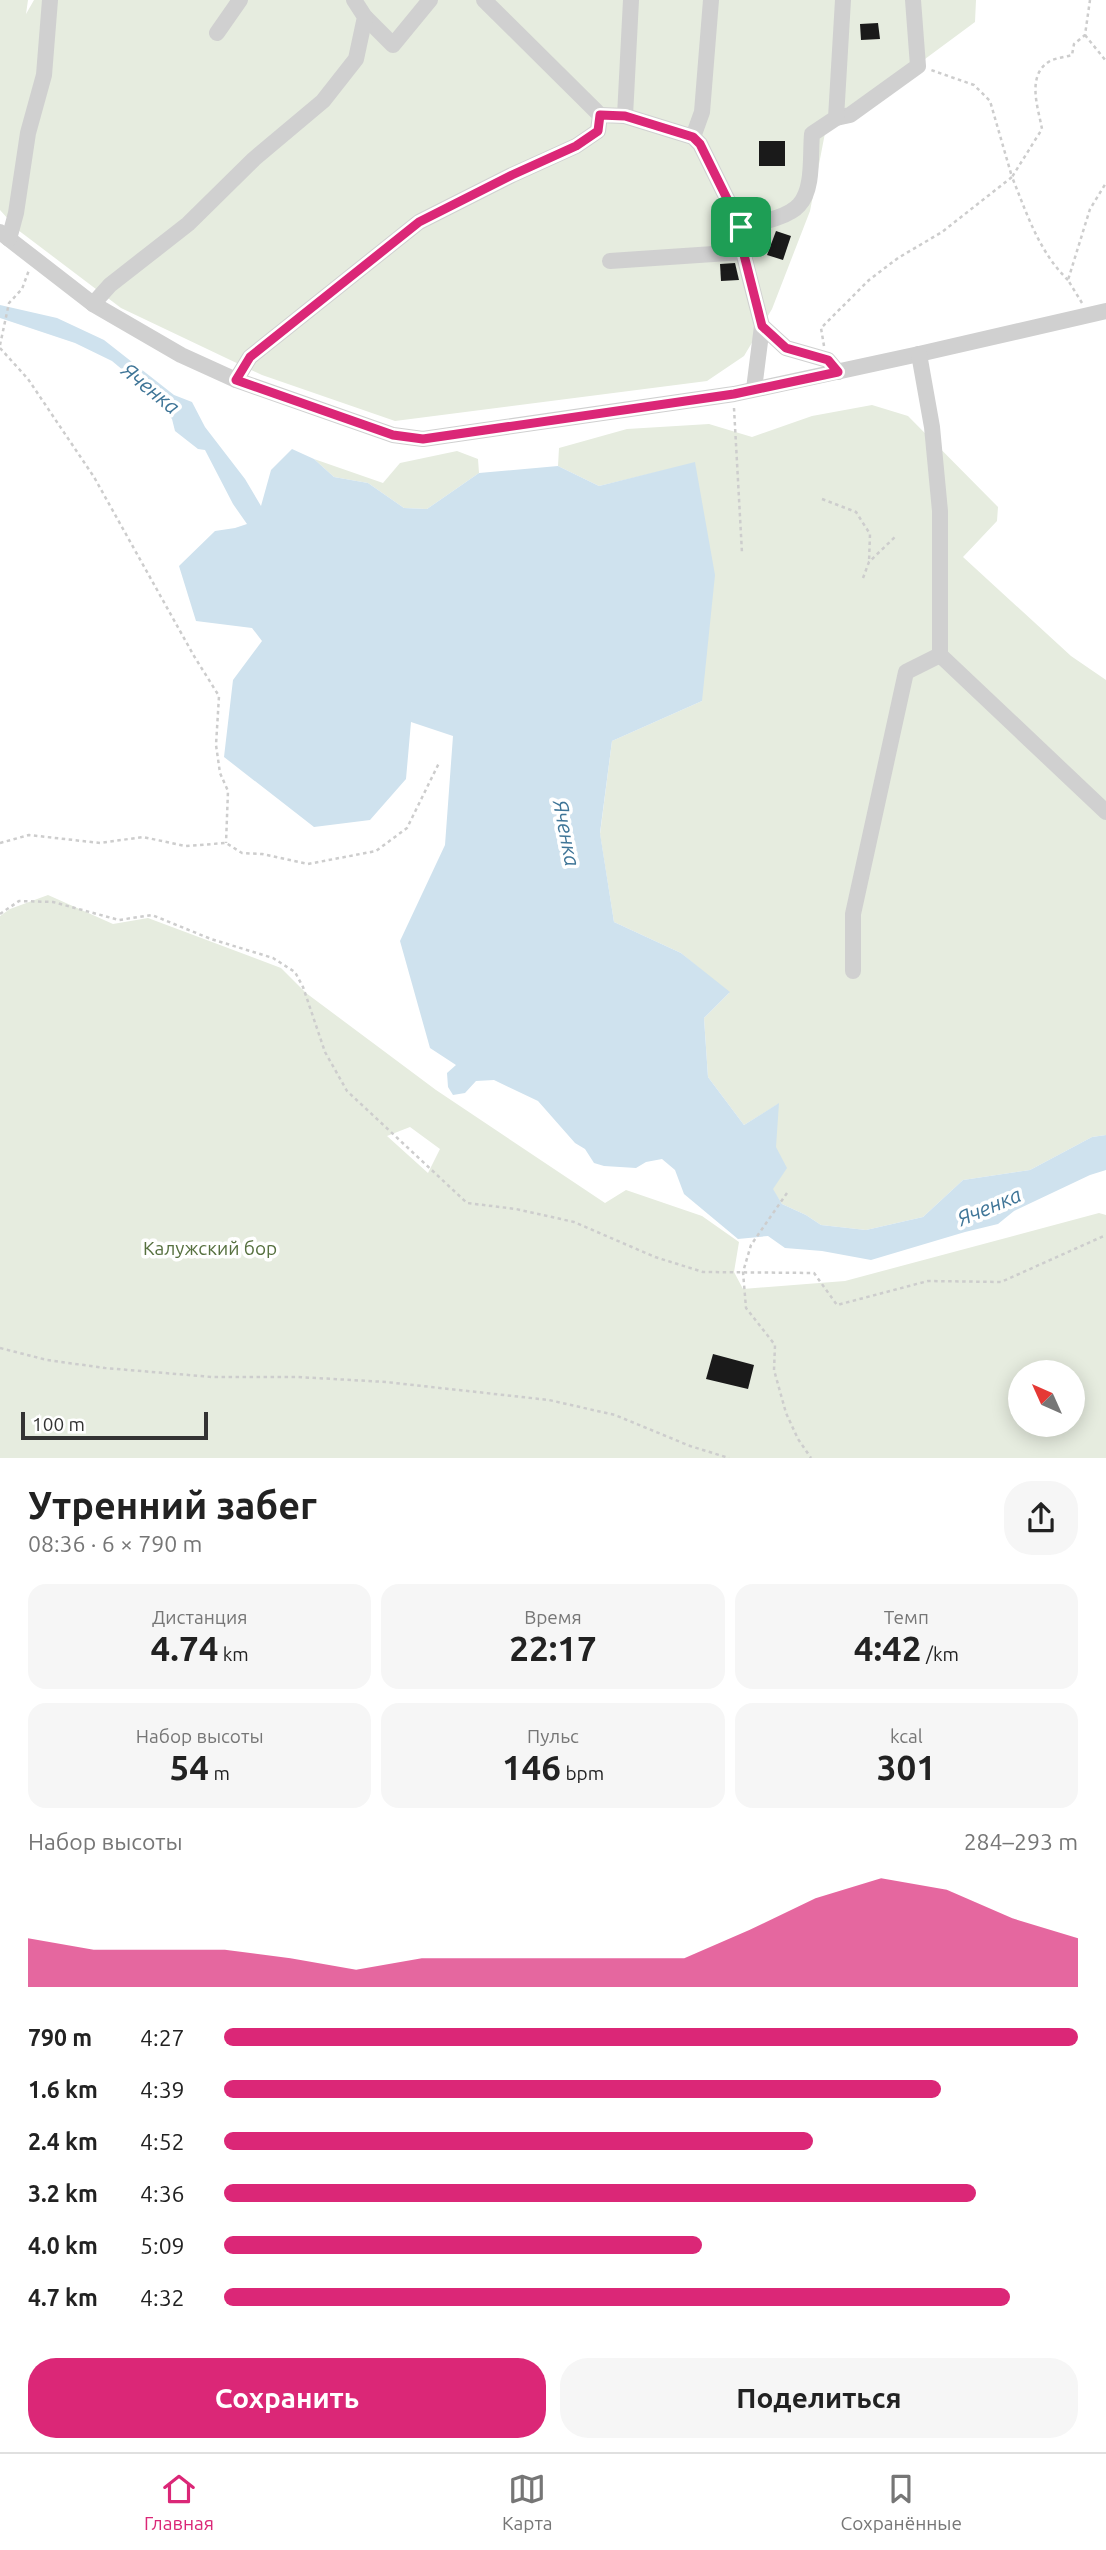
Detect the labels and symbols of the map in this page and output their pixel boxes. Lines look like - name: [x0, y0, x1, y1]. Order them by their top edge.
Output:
- pin: [711, 197, 771, 257]
- water label: Яченка: [117, 357, 185, 418]
- water label: Яченка: [549, 797, 585, 868]
- water label: Яченка: [953, 1182, 1025, 1231]
- park label: Калужский бор: [143, 1237, 277, 1259]
- north arrow: [1008, 1360, 1085, 1437]
- scale bar: [21, 1409, 208, 1441]

